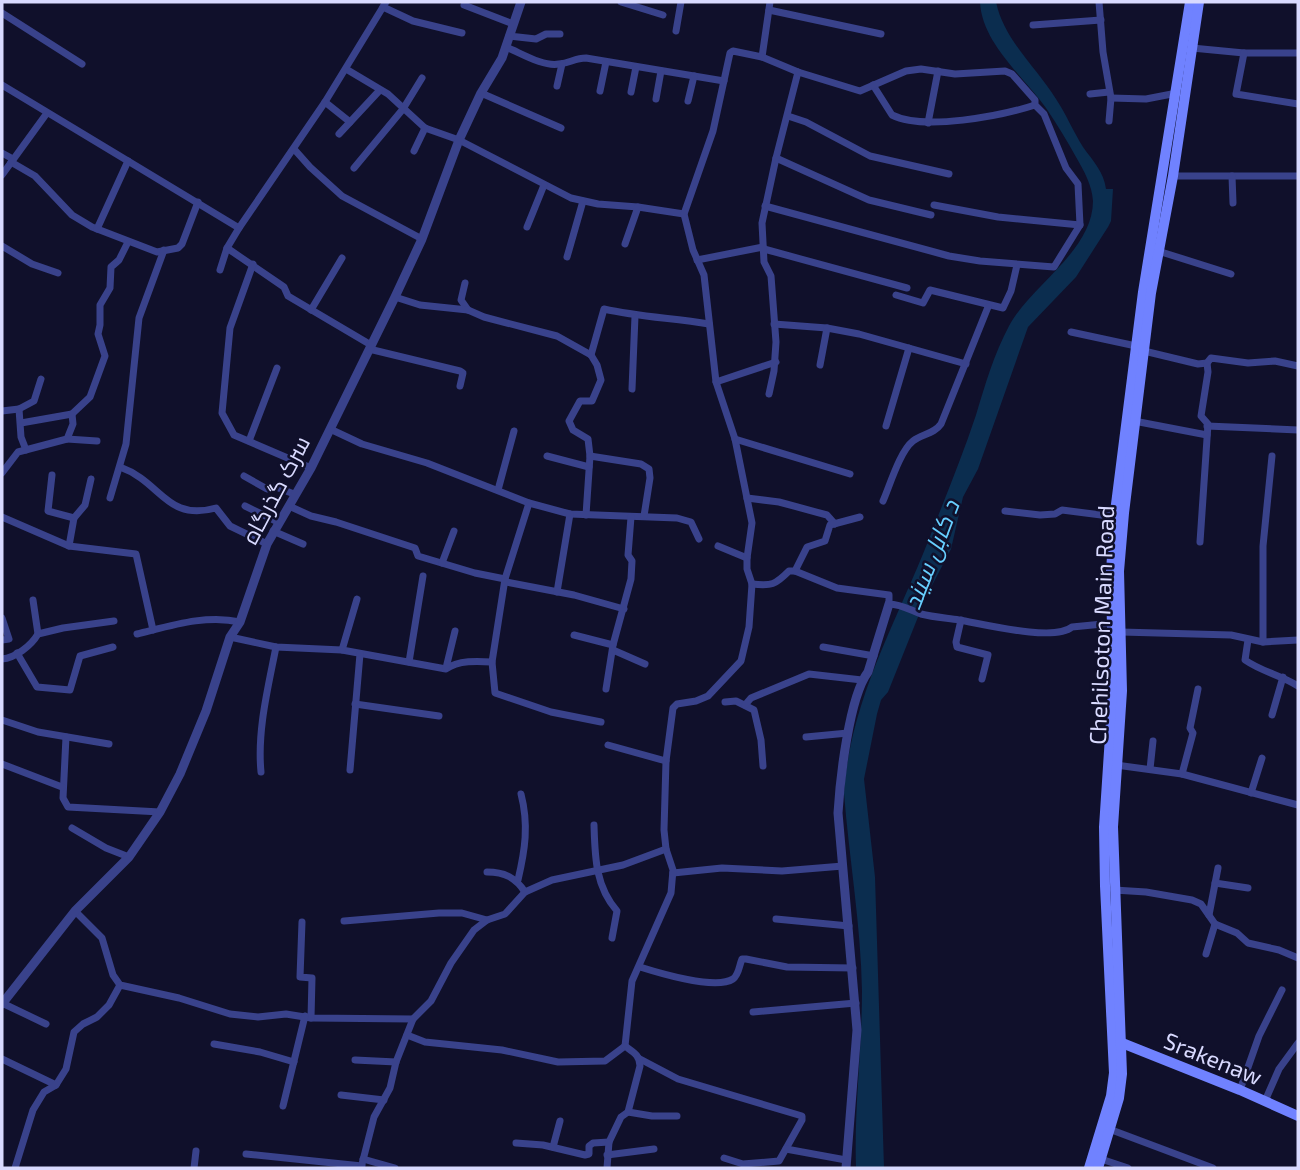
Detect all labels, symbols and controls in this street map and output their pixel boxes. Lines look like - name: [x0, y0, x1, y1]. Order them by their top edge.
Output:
- street label: سرک گذرگاه: [235, 431, 315, 548]
- water label: د کابل سيند: [897, 495, 966, 613]
- street label: Chehilsoton Main Road: [1083, 505, 1119, 745]
- street label: Srakenaw: [1160, 1026, 1267, 1090]

